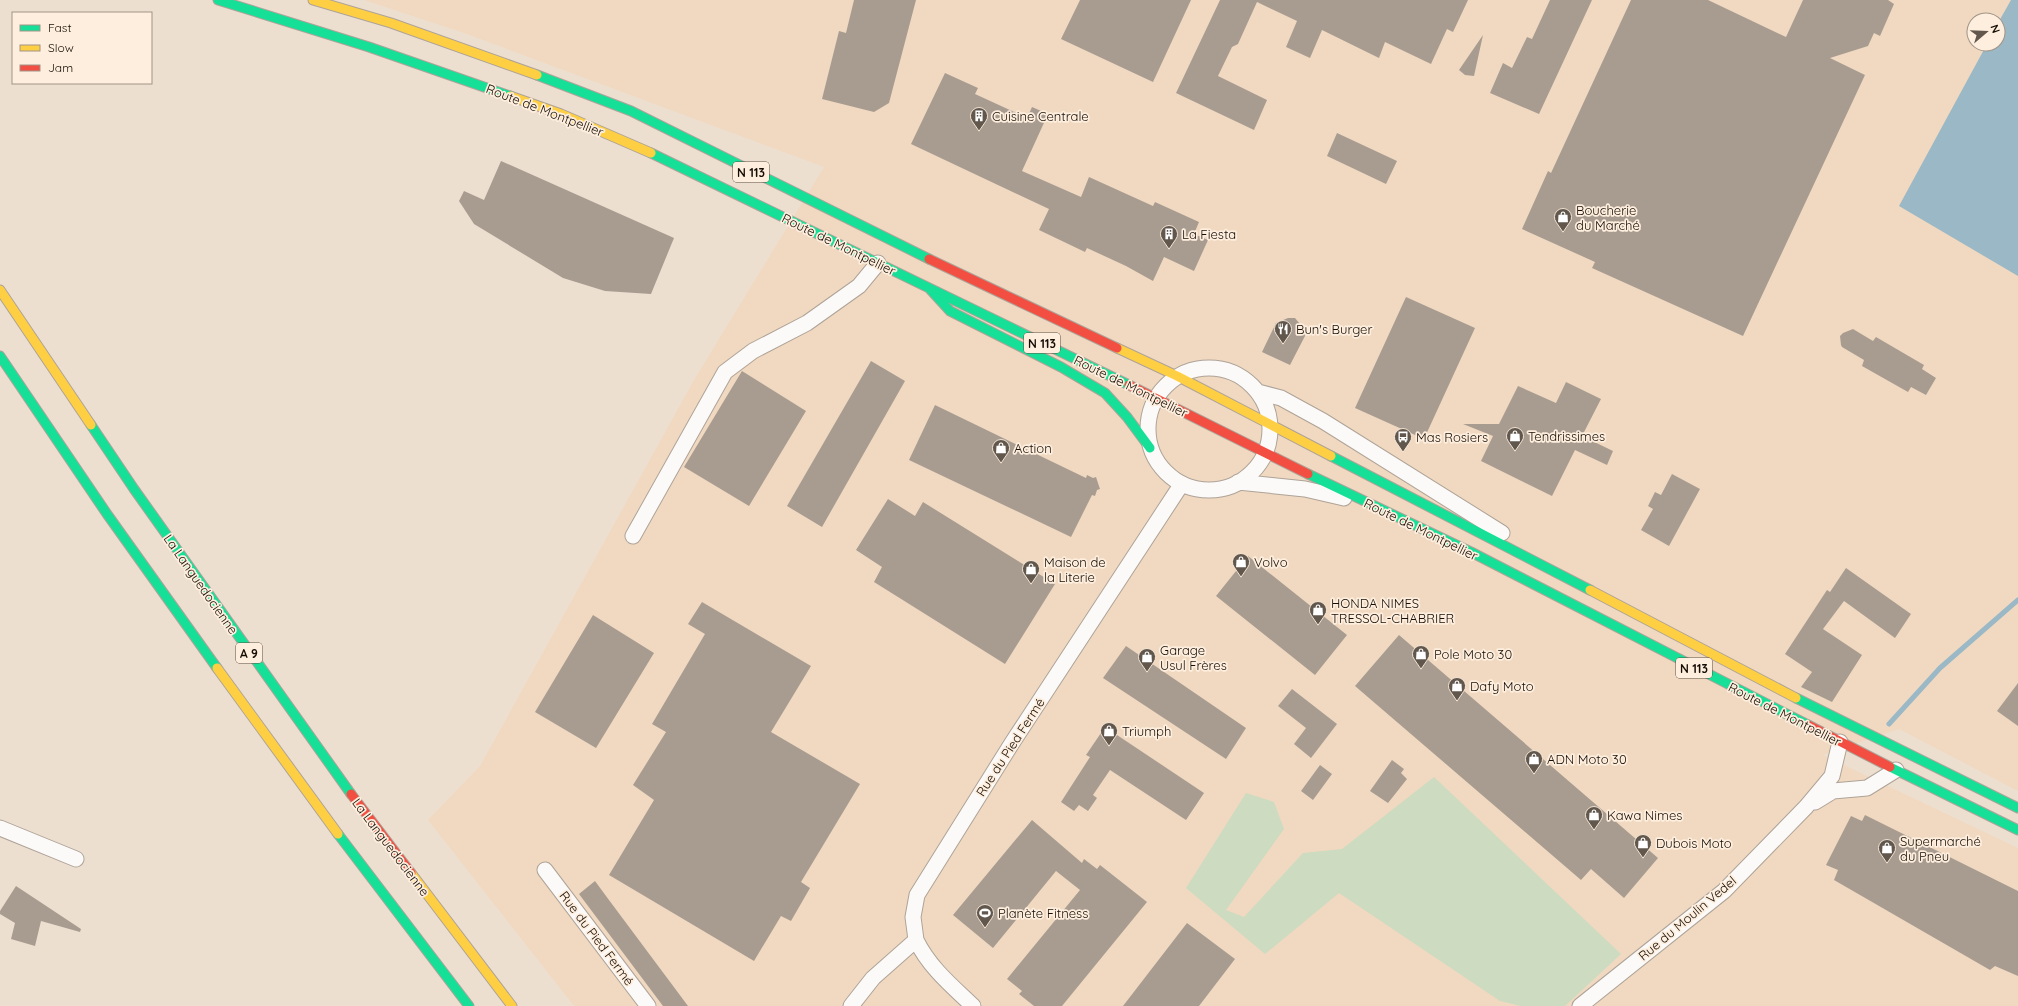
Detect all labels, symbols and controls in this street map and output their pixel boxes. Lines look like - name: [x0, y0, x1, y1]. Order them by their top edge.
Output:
- legend: [12, 12, 152, 84]
- north arrow: [1966, 12, 2006, 52]
- text: Fast: [48, 20, 72, 35]
- text: N: [1988, 23, 2003, 35]
- text: Slow: [48, 40, 74, 55]
- text: Jam: [48, 60, 73, 75]
- street label: Route de Montpellier: [484, 80, 606, 140]
- building icon: Cuisine Centrale: [969, 106, 989, 131]
- place label: Cuisine Centrale: [992, 108, 1089, 124]
- road number: N 113: [733, 162, 769, 182]
- place label: Boucherie du Marché: [1576, 202, 1640, 233]
- shop icon: Boucherie du Marché: [1553, 207, 1573, 232]
- street label: Route de Montpellier: [779, 209, 899, 279]
- building icon: La Fiesta: [1159, 224, 1179, 249]
- place label: La Fiesta: [1182, 226, 1236, 242]
- restaurant icon: Bun's Burger: [1273, 319, 1293, 344]
- place label: Bun's Burger: [1296, 321, 1372, 337]
- road number: N 113: [1024, 333, 1060, 353]
- street label: Route de Montpellier: [1071, 351, 1191, 421]
- shop icon: Tendrissimes: [1505, 426, 1525, 451]
- bus stop icon: Mas Rosiers: [1393, 427, 1413, 452]
- place label: Tendrissimes: [1528, 428, 1605, 444]
- place label: Mas Rosiers: [1416, 429, 1488, 445]
- shop icon: Action: [991, 438, 1011, 463]
- place label: Action: [1014, 440, 1052, 456]
- street label: Route de Montpellier: [1361, 494, 1481, 564]
- street label: La Languedocienne: [160, 531, 242, 637]
- shop icon: Volvo: [1231, 552, 1251, 577]
- place label: Maison de la Literie: [1044, 554, 1106, 585]
- place label: Volvo: [1254, 554, 1288, 570]
- shop icon: Maison de la Literie: [1021, 559, 1041, 584]
- place label: HONDA NIMES TRESSOL-CHABRIER: [1331, 595, 1455, 626]
- shop icon: HONDA NIMES TRESSOL-CHABRIER: [1308, 600, 1328, 625]
- place label: Garage Usul Frères: [1160, 642, 1227, 673]
- road number: A 9: [236, 643, 262, 663]
- shop icon: Pole Moto 30: [1411, 644, 1431, 669]
- place label: Pole Moto 30: [1434, 646, 1512, 662]
- shop icon: Garage Usul Frères: [1137, 647, 1157, 672]
- road number: N 113: [1676, 658, 1712, 678]
- shop icon: Dafy Moto: [1447, 676, 1467, 701]
- place label: Dafy Moto: [1470, 678, 1534, 694]
- street label: Route de Montpellier: [1726, 679, 1844, 749]
- street label: Rue du Pied Fermé: [972, 695, 1048, 799]
- shop icon: Triumph: [1099, 721, 1119, 746]
- place label: Triumph: [1122, 723, 1171, 739]
- shop icon: ADN Moto 30: [1524, 749, 1544, 774]
- place label: ADN Moto 30: [1547, 751, 1627, 767]
- street label: La Languedocienne: [349, 795, 433, 899]
- shop icon: Kawa Nimes: [1584, 805, 1604, 830]
- place label: Kawa Nimes: [1607, 807, 1682, 823]
- shop icon: Dubois Moto: [1633, 833, 1653, 858]
- place label: Supermarché du Pneu: [1900, 833, 1981, 864]
- place label: Dubois Moto: [1656, 835, 1732, 851]
- shop icon: Supermarché du Pneu: [1877, 838, 1897, 863]
- street label: Rue du Moulin Vedel: [1635, 872, 1739, 964]
- street label: Rue du Pied Fermé: [556, 888, 638, 988]
- sports icon: Planète Fitness: [975, 903, 995, 928]
- place label: Planète Fitness: [998, 905, 1088, 921]

